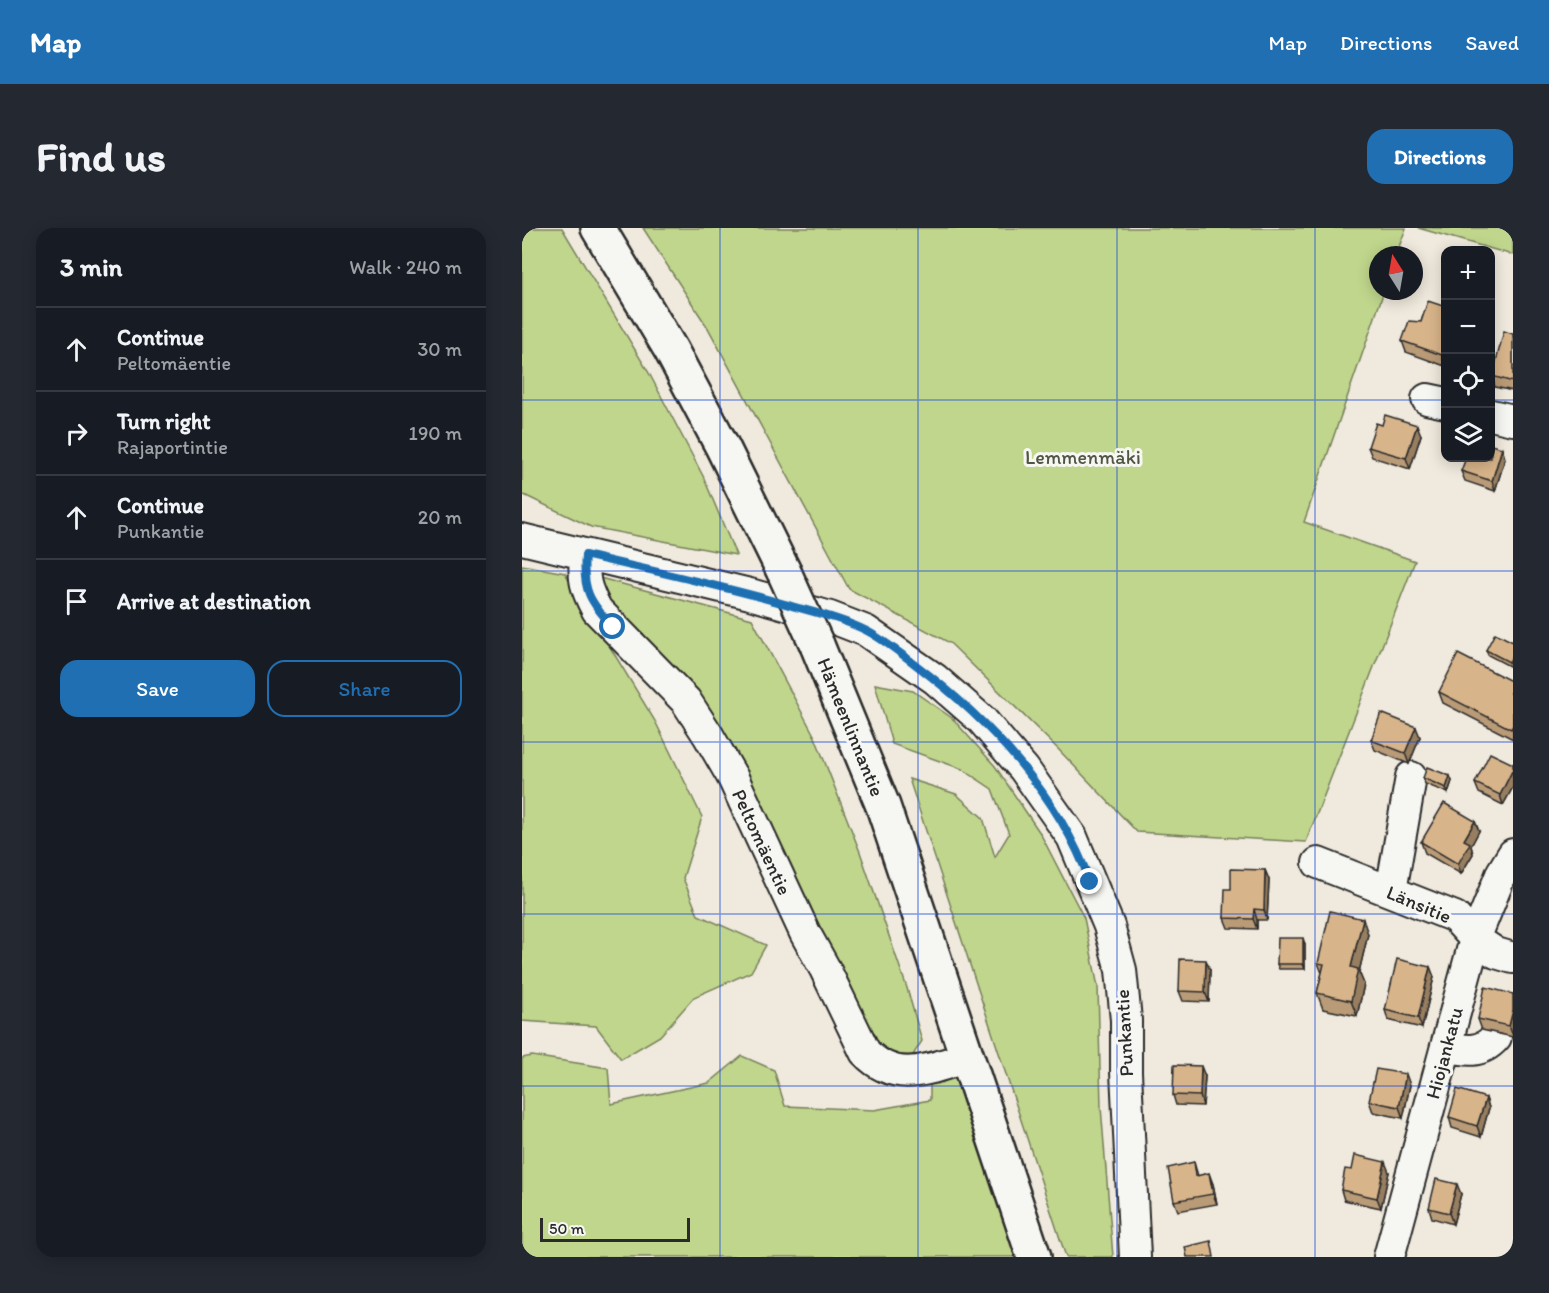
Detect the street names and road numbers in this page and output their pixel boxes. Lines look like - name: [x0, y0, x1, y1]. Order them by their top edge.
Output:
- street label: Hämeenlinnantie: [812, 654, 890, 800]
- street label: Peltomäentie: [727, 785, 797, 899]
- street label: Länsitie: [1383, 880, 1455, 928]
- street label: Punkantie: [1110, 989, 1138, 1077]
- street label: Hiojankatu: [1420, 1004, 1468, 1102]

